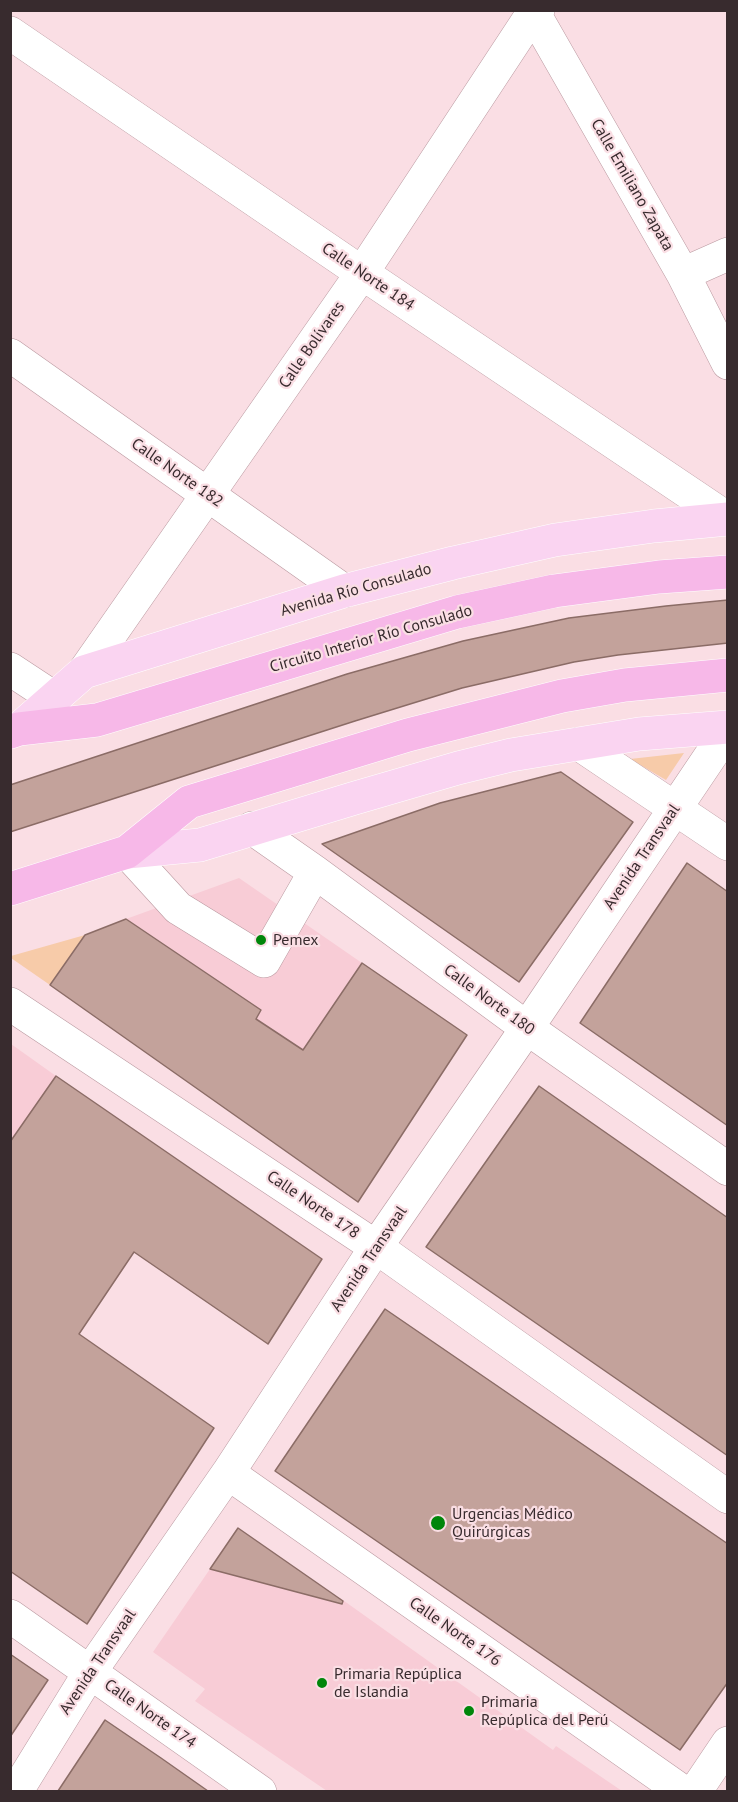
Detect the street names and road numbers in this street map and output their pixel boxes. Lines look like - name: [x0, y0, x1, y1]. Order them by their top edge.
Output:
- street label: Calle Emiliano Zapata: [586, 116, 678, 254]
- street label: Calle Norte 184: [318, 239, 418, 315]
- street label: Calle Bolívares: [275, 298, 349, 392]
- street label: Calle Norte 182: [127, 434, 227, 512]
- street label: Avenida Río Consulado: [278, 559, 434, 621]
- street label: Circuito Interior Río Consulado: [268, 601, 474, 677]
- street label: Avenida Transvaal: [600, 801, 684, 913]
- street label: Calle Norte 180: [440, 961, 538, 1039]
- street label: Calle Norte 178: [263, 1167, 363, 1243]
- street label: Avenida Transvaal: [327, 1203, 411, 1315]
- street label: Calle Norte 176: [405, 1593, 505, 1671]
- street label: Avenida Transvaal: [56, 1606, 140, 1718]
- street label: Calle Norte 174: [100, 1675, 200, 1753]

